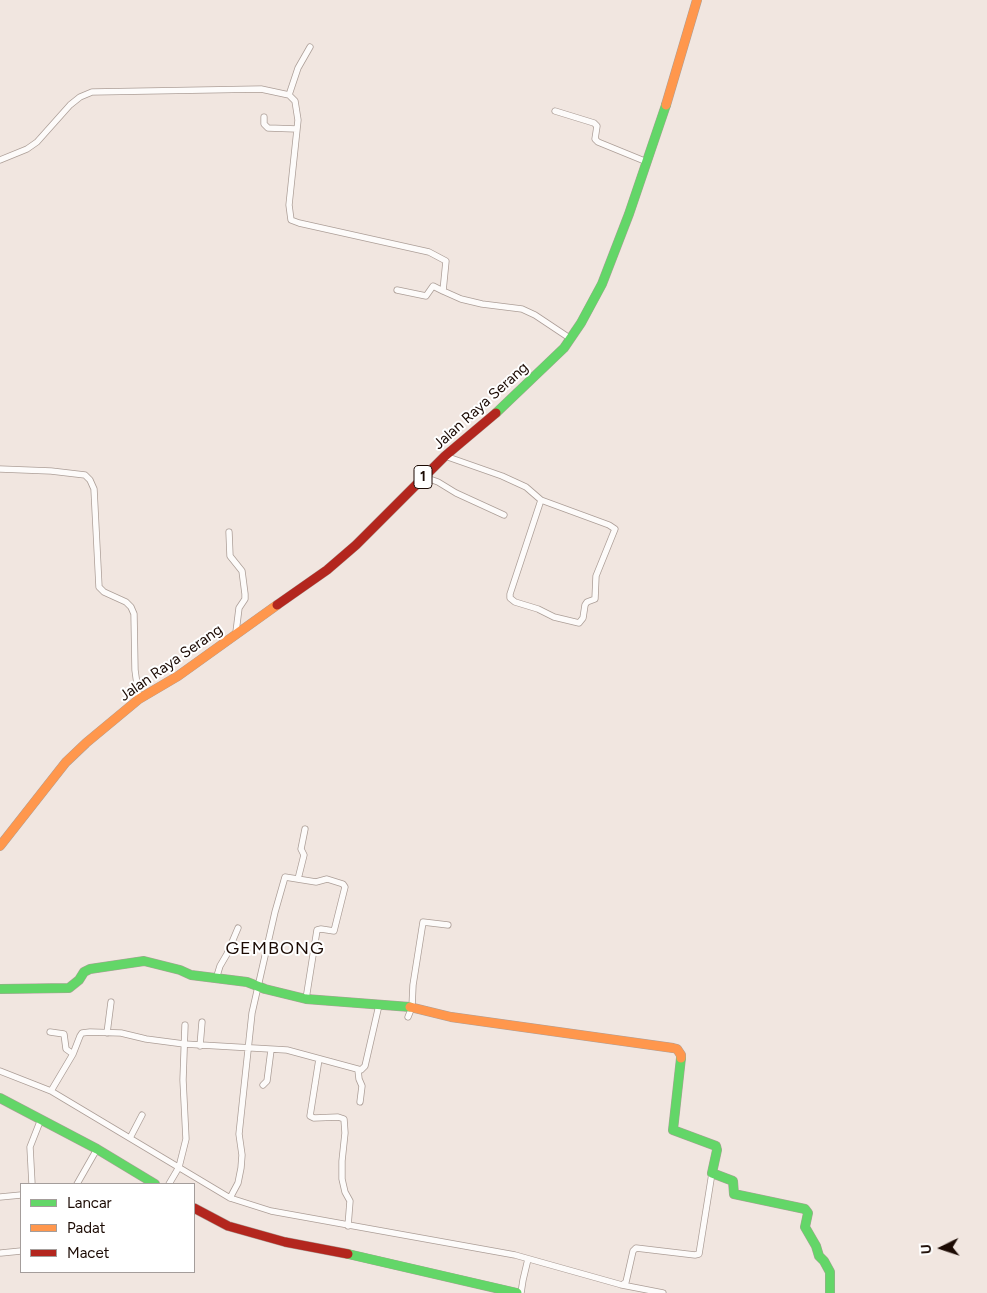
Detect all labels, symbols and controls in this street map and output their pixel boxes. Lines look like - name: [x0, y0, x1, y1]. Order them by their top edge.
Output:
- street label: Jalan Raya Serang: [430, 359, 532, 453]
- road number: 1: [414, 466, 432, 488]
- street label: Jalan Raya Serang: [116, 621, 226, 705]
- district label: GEMBONG: [225, 938, 325, 960]
- legend: [20, 1183, 195, 1273]
- text: Lancar: [67, 1194, 112, 1212]
- text: Padat: [67, 1219, 105, 1237]
- north arrow: [917, 1223, 967, 1273]
- text: Macet: [67, 1244, 109, 1262]
- text: U: [918, 1244, 935, 1255]

